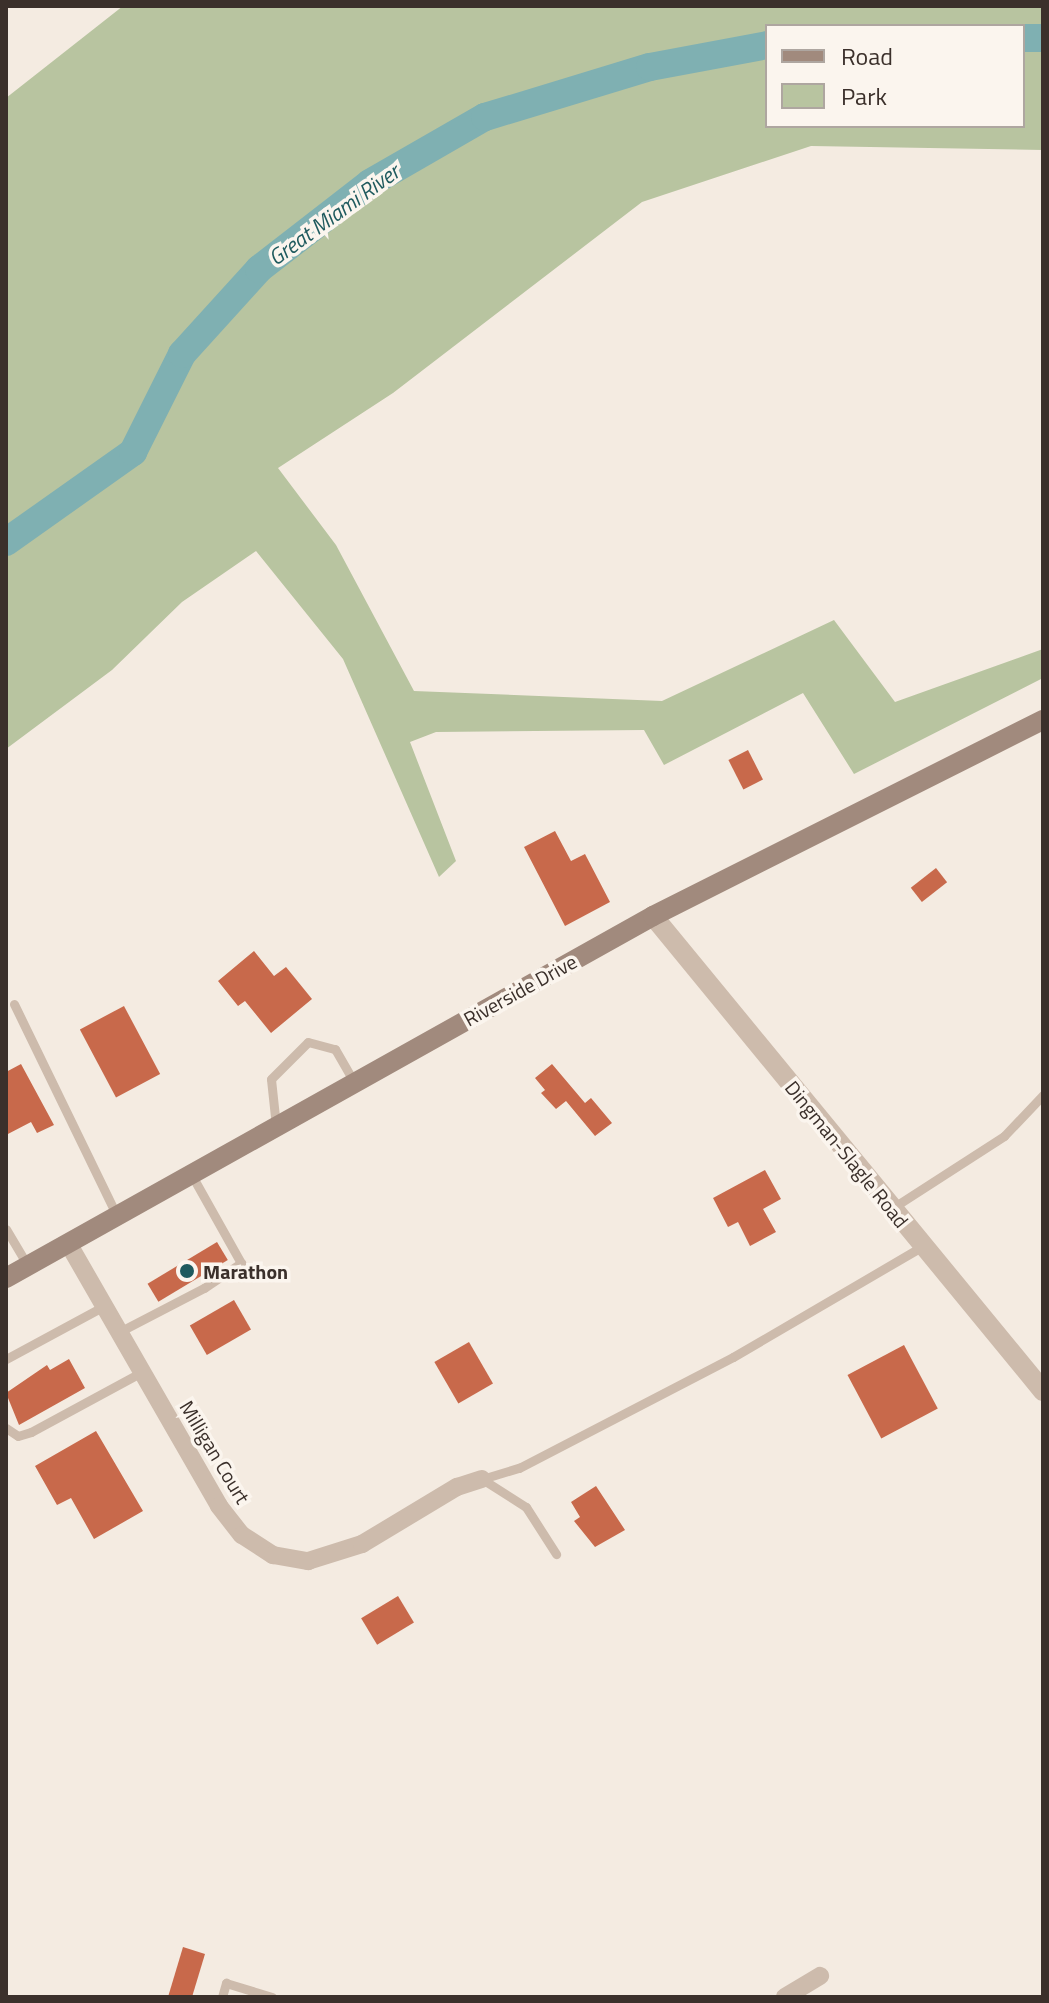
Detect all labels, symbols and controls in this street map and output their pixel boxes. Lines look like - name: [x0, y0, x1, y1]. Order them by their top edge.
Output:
- legend: [765, 24, 1025, 128]
- text: Road: [841, 38, 893, 74]
- text: Park: [841, 78, 887, 114]
- water label: Great Miami River: [263, 159, 405, 271]
- street label: Riverside Drive: [459, 949, 581, 1031]
- street label: Dingman-Slagle Road: [780, 1076, 914, 1232]
- place label: Marathon: [203, 1259, 288, 1283]
- marker: Marathon: [178, 1262, 196, 1280]
- street label: Milligan Court: [175, 1396, 255, 1508]

